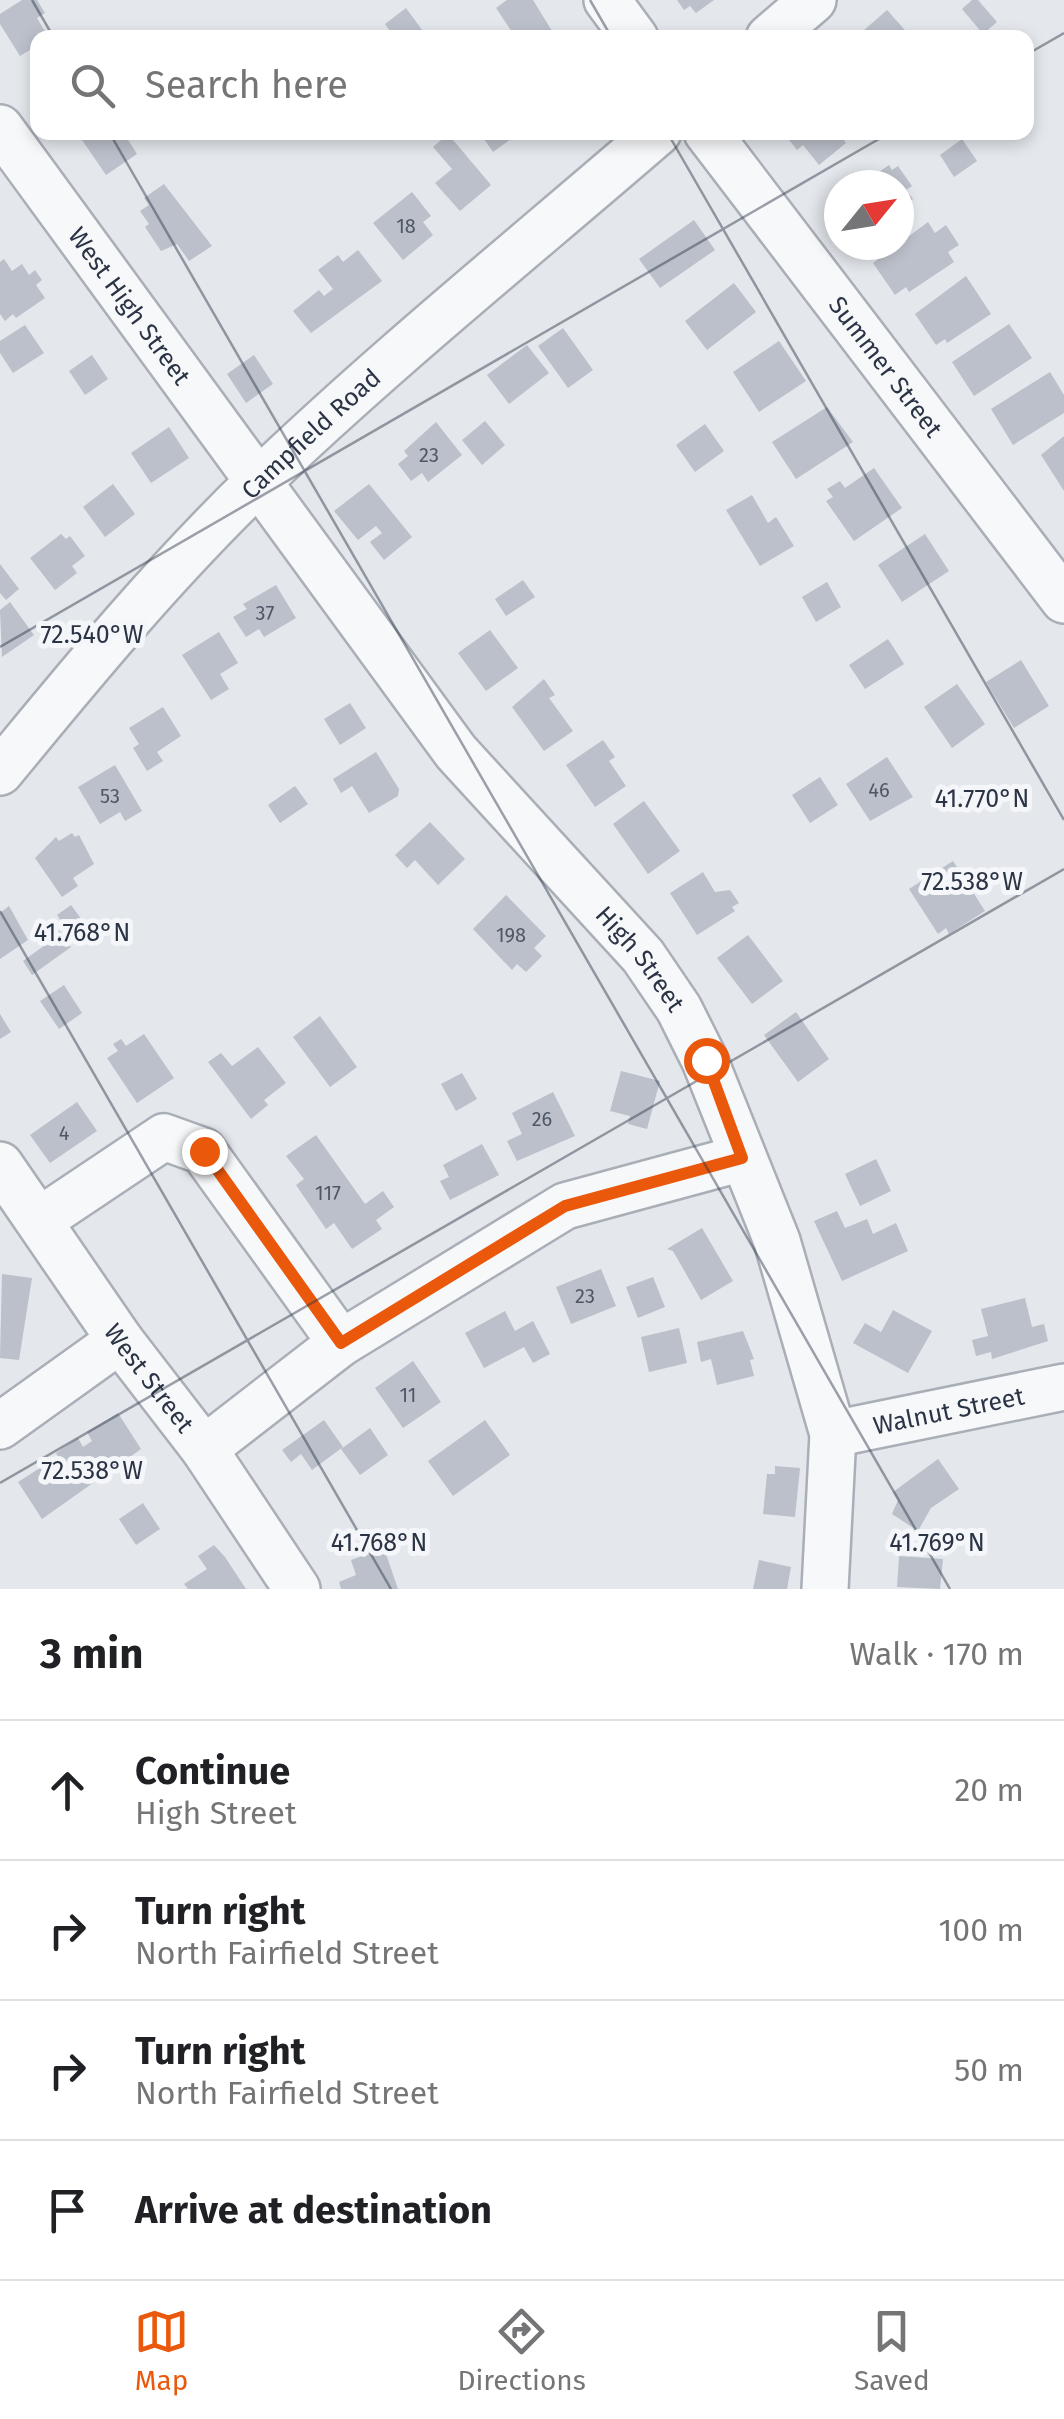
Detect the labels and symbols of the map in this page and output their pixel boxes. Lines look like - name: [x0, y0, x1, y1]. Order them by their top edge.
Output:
- north arrow: [824, 170, 914, 260]
- house number: 18: [396, 214, 416, 238]
- street label: West High Street: [62, 222, 197, 392]
- street label: Summer Street: [822, 291, 949, 444]
- street label: Campfield Road: [236, 363, 387, 506]
- house number: 23: [419, 443, 439, 467]
- house number: 37: [256, 601, 274, 625]
- text: 72.540°W: [41, 620, 144, 650]
- house number: 46: [868, 778, 890, 802]
- house number: 53: [100, 784, 120, 808]
- text: 41.770°N: [935, 784, 1029, 814]
- text: 72.538°W: [921, 867, 1023, 897]
- street label: High Street: [589, 900, 691, 1018]
- text: 41.768°N: [34, 918, 130, 948]
- house number: 198: [496, 923, 526, 947]
- route start: [684, 1038, 730, 1084]
- house number: 26: [532, 1107, 552, 1131]
- house number: 4: [59, 1121, 70, 1145]
- route end: [182, 1129, 228, 1175]
- house number: 117: [315, 1181, 341, 1205]
- house number: 23: [575, 1284, 595, 1308]
- street label: West Street: [97, 1318, 200, 1440]
- street label: Walnut Street: [871, 1381, 1028, 1441]
- house number: 11: [399, 1383, 417, 1407]
- text: 72.538°W: [41, 1456, 143, 1486]
- text: 41.768°N: [331, 1528, 427, 1558]
- text: 41.769°N: [889, 1528, 985, 1558]

